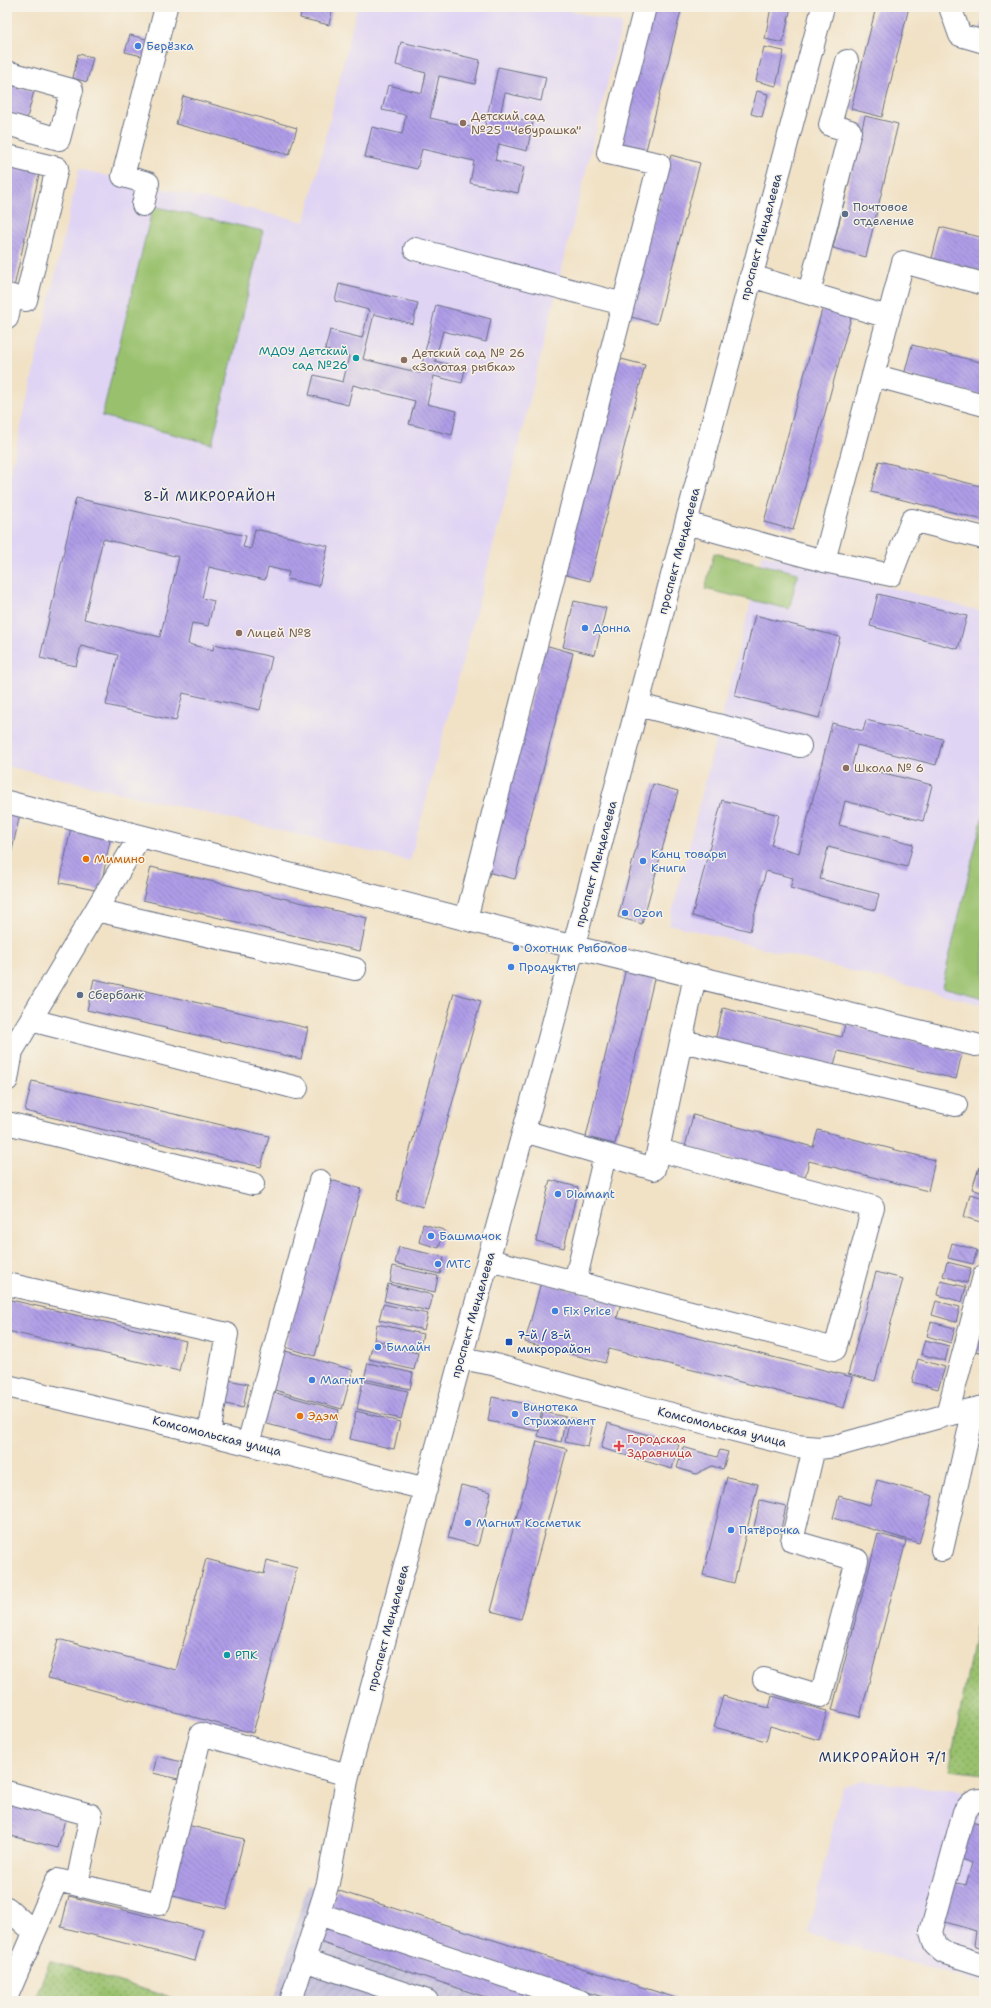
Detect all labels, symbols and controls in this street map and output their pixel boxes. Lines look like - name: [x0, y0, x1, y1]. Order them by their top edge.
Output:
- place label: Берёзка: [146, 38, 194, 54]
- marker: Берёзка: [133, 41, 143, 51]
- place label: Детский сад №25 "Чебурашка": [471, 108, 581, 138]
- marker: Детский сад №25 "Чебурашка": [458, 118, 468, 128]
- street label: проспект Менделеева: [736, 171, 786, 302]
- place label: Почтовое отделение: [853, 199, 914, 229]
- marker: Почтовое отделение: [840, 209, 850, 219]
- place label: МДОУ Детский сад №26: [259, 343, 348, 373]
- place label: Детский сад № 26 «Золотая рыбка»: [412, 345, 525, 375]
- marker: МДОУ Детский сад №26: [351, 353, 361, 363]
- marker: Детский сад № 26 «Золотая рыбка»: [399, 355, 409, 365]
- street label: проспект Менделеева: [654, 485, 704, 616]
- district label: 8-Й МИКРОРАЙОН: [143, 487, 277, 505]
- place label: Донна: [593, 620, 631, 636]
- marker: Донна: [580, 623, 590, 633]
- place label: Лицей №8: [247, 625, 312, 641]
- marker: Лицей №8: [234, 628, 244, 638]
- place label: Школа № 6: [854, 760, 924, 776]
- marker: Школа № 6: [841, 763, 851, 773]
- street label: проспект Менделеева: [571, 798, 621, 929]
- place label: Канц товары Книги: [651, 846, 727, 876]
- place label: Мимино: [94, 851, 145, 867]
- marker: Мимино: [81, 854, 91, 864]
- marker: Канц товары Книги: [638, 856, 648, 866]
- place label: Ozon: [633, 905, 663, 921]
- marker: Ozon: [620, 908, 630, 918]
- place label: Охотник Рыболов: [524, 940, 627, 956]
- marker: Охотник Рыболов: [511, 943, 521, 953]
- place label: Продукты: [519, 959, 576, 975]
- marker: Продукты: [506, 962, 516, 972]
- place label: Сбербанк: [88, 987, 145, 1003]
- marker: Сбербанк: [75, 990, 85, 1000]
- place label: Diamant: [566, 1186, 615, 1202]
- marker: Diamant: [553, 1189, 563, 1199]
- place label: Башмачок: [439, 1228, 502, 1244]
- marker: Башмачок: [426, 1231, 436, 1241]
- street label: проспект Менделеева: [447, 1250, 499, 1380]
- place label: МТС: [446, 1256, 471, 1272]
- marker: МТС: [433, 1259, 443, 1269]
- place label: Fix Price: [563, 1303, 611, 1319]
- marker: Fix Price: [550, 1306, 560, 1316]
- place label: 7-й / 8-й микрорайон: [517, 1327, 591, 1357]
- marker: 7-й / 8-й микрорайон: [504, 1337, 514, 1347]
- place label: Билайн: [386, 1339, 431, 1355]
- marker: Билайн: [373, 1342, 383, 1352]
- place label: Магнит: [320, 1372, 366, 1388]
- marker: Магнит: [307, 1375, 317, 1385]
- place label: Винотека Стрижамент: [523, 1399, 597, 1429]
- street label: Комсомольская улица: [656, 1403, 789, 1451]
- place label: Эдэм: [308, 1408, 338, 1424]
- marker: Винотека Стрижамент: [510, 1409, 520, 1419]
- marker: Эдэм: [295, 1411, 305, 1421]
- street label: Комсомольская улица: [151, 1412, 284, 1460]
- place label: Городская Здравница: [627, 1431, 692, 1461]
- marker: Городская Здравница: [614, 1441, 624, 1451]
- place label: Магнит Косметик: [476, 1515, 582, 1531]
- marker: Магнит Косметик: [463, 1518, 473, 1528]
- place label: Пятёрочка: [739, 1522, 800, 1538]
- marker: Пятёрочка: [726, 1525, 736, 1535]
- street label: проспект Менделеева: [363, 1562, 413, 1693]
- place label: РПК: [235, 1647, 258, 1663]
- marker: РПК: [222, 1650, 232, 1660]
- district label: МИКРОРАЙОН 7/1: [819, 1748, 947, 1766]

